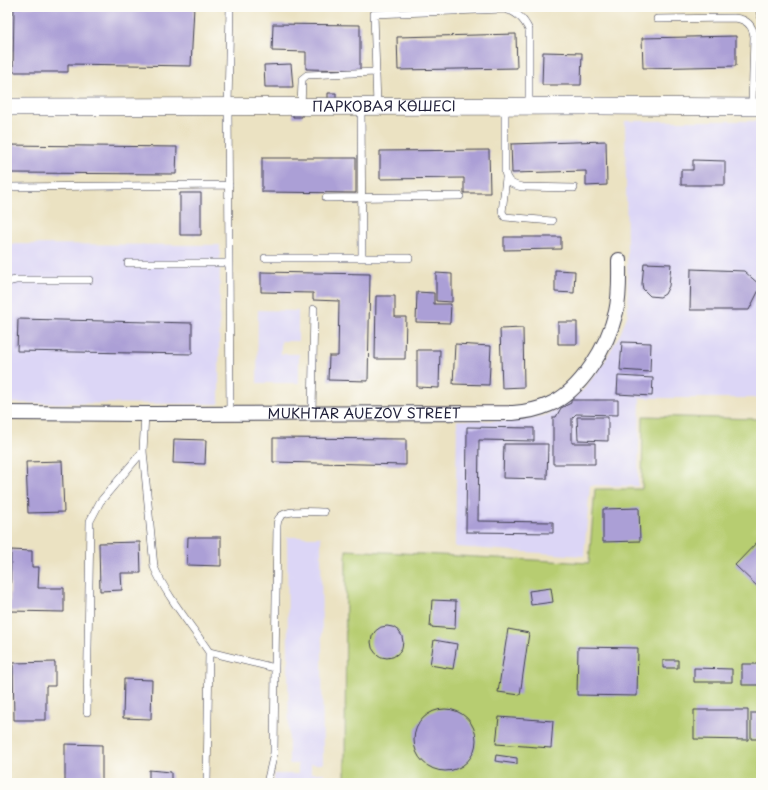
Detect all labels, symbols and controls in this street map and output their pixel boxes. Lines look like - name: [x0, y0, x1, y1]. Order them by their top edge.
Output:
- street label: ПАРКОВАЯ КӨШЕСІ: [312, 95, 456, 116]
- street label: MUKHTAR AUEZOV STREET: [267, 402, 461, 424]

